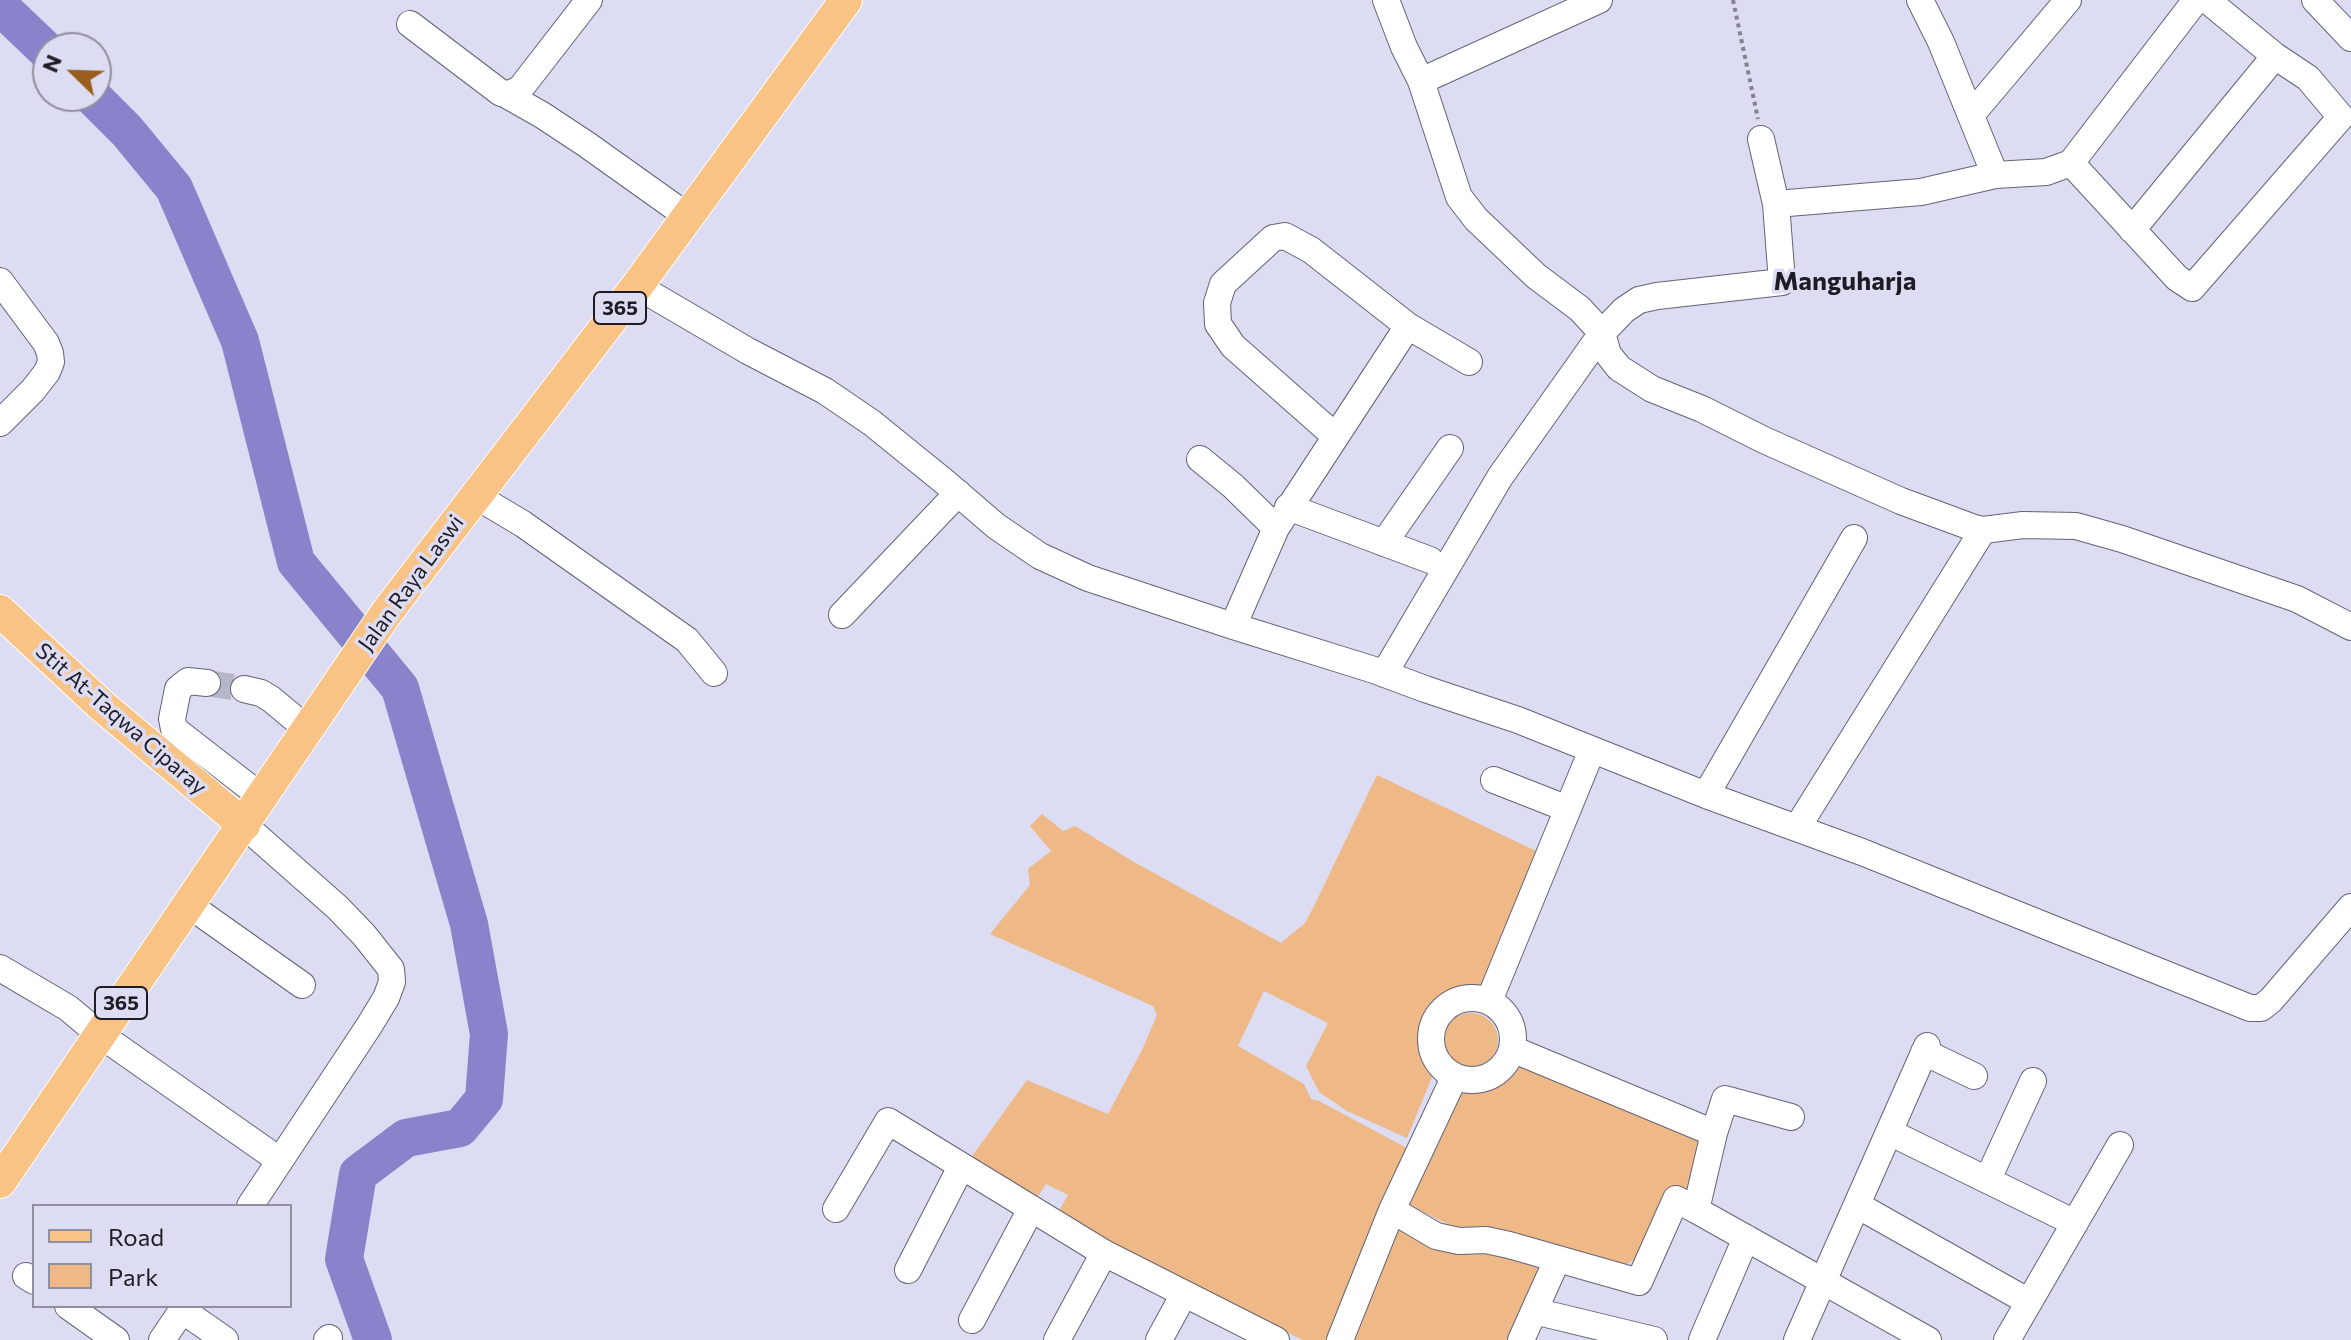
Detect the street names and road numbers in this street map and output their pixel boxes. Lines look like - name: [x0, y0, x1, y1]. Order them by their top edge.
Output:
- road number: 365: [594, 292, 646, 324]
- street label: Jalan Raya Laswi: [353, 510, 469, 656]
- street label: Stit At-Taqwa Ciparay: [30, 637, 212, 801]
- road number: 365: [95, 987, 147, 1019]

